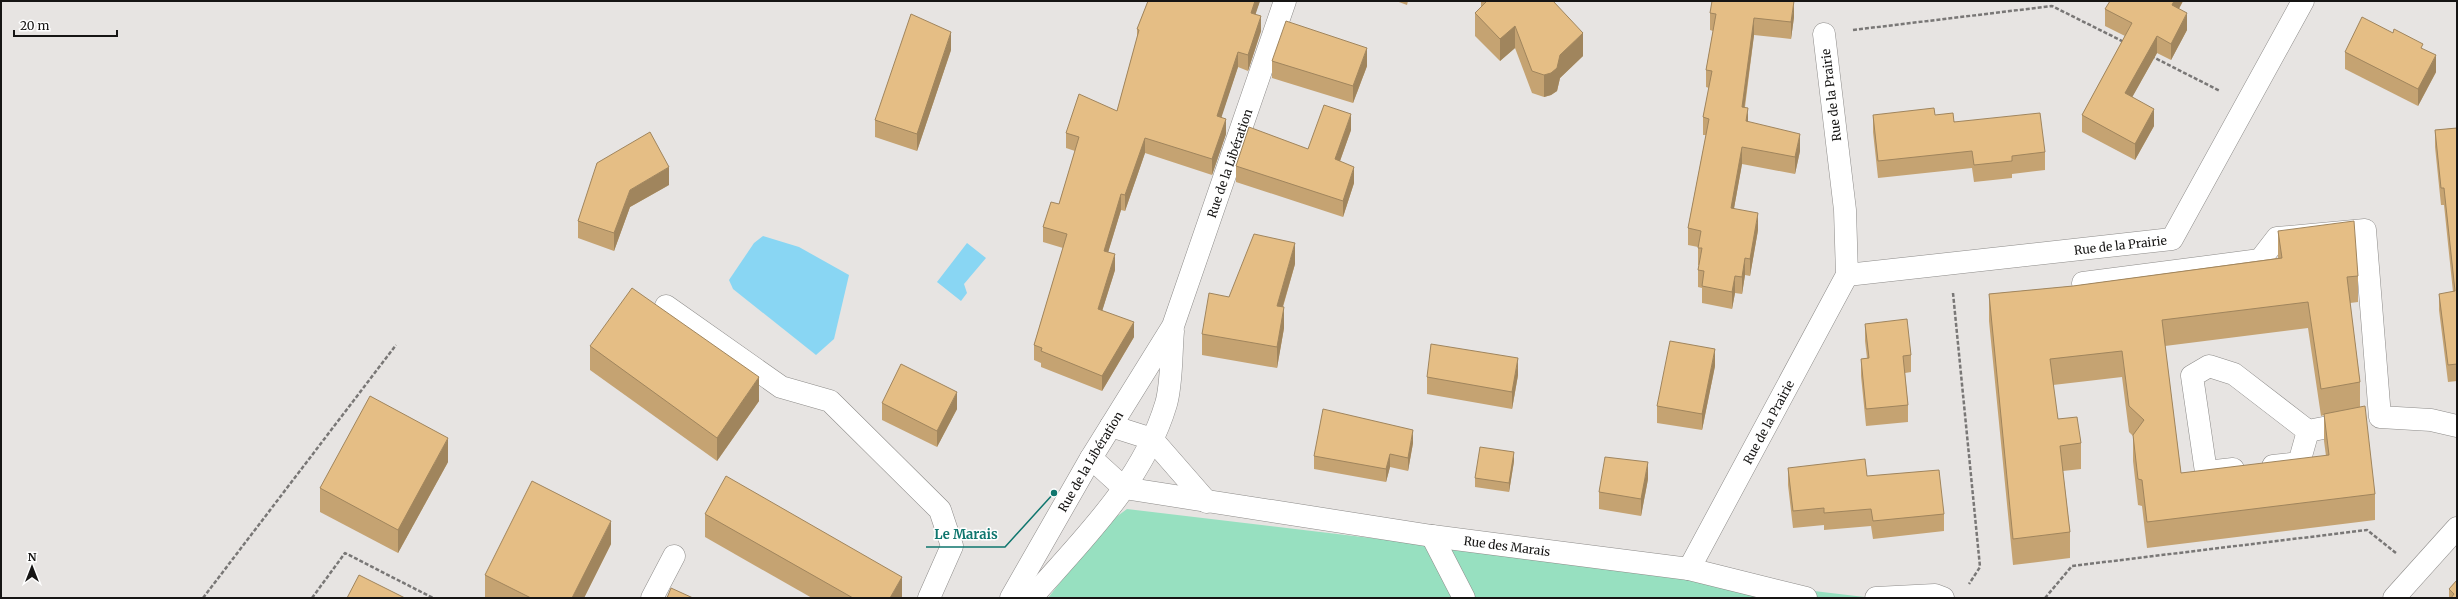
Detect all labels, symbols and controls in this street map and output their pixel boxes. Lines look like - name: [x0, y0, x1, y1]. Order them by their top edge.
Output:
- scale bar: [14, 12, 117, 38]
- text: 20 m: [20, 18, 49, 33]
- street label: Rue de la Prairie: [1818, 48, 1844, 142]
- street label: Rue de la Libération: [1203, 106, 1255, 220]
- street label: Rue de la Prairie: [2073, 232, 2167, 257]
- street label: Rue de la Prairie: [1739, 377, 1797, 467]
- street label: Rue de la Libération: [1055, 408, 1126, 514]
- callout: Le Marais: [926, 522, 1005, 547]
- text: Le Marais: [934, 526, 998, 543]
- street label: Rue des Marais: [1463, 533, 1551, 559]
- north arrow: [12, 547, 52, 587]
- text: N: [28, 550, 37, 564]

